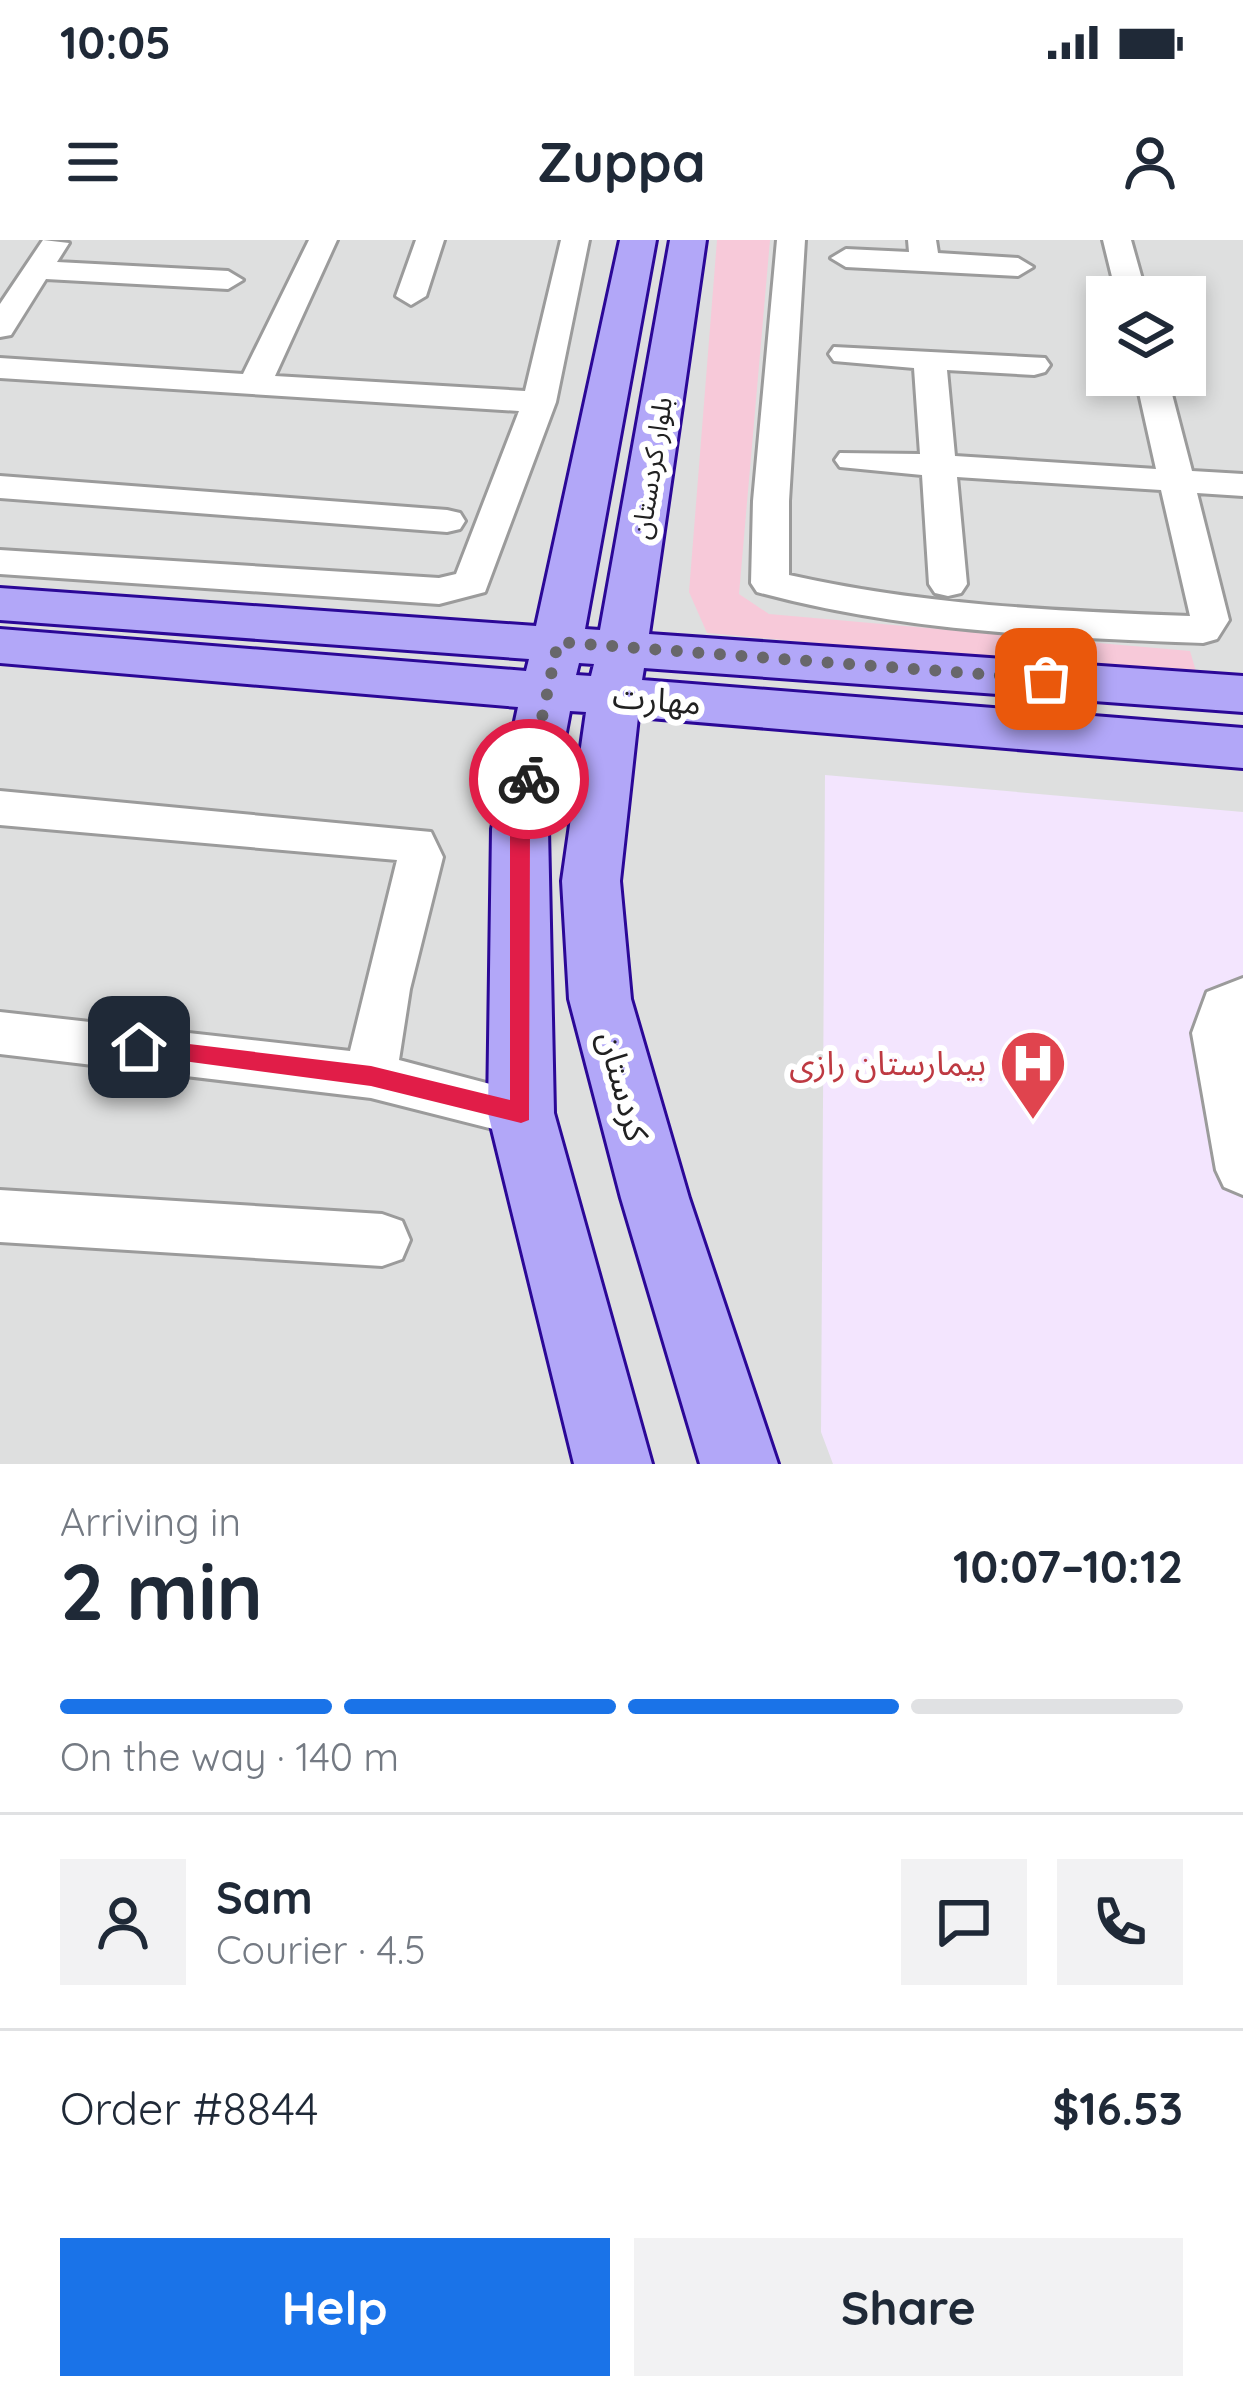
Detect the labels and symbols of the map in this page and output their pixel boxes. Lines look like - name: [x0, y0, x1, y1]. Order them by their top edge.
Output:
- street label: بلوار کردستان: [623, 394, 679, 541]
- pin: [995, 628, 1097, 730]
- street label: مهارت: [611, 674, 703, 723]
- courier: [469, 719, 589, 839]
- pin: [88, 996, 190, 1098]
- street label: کردستان: [590, 1027, 659, 1146]
- hospital icon: بیمارستان رازی: [998, 1028, 1068, 1122]
- place label: بیمارستان رازی: [789, 1042, 986, 1083]

